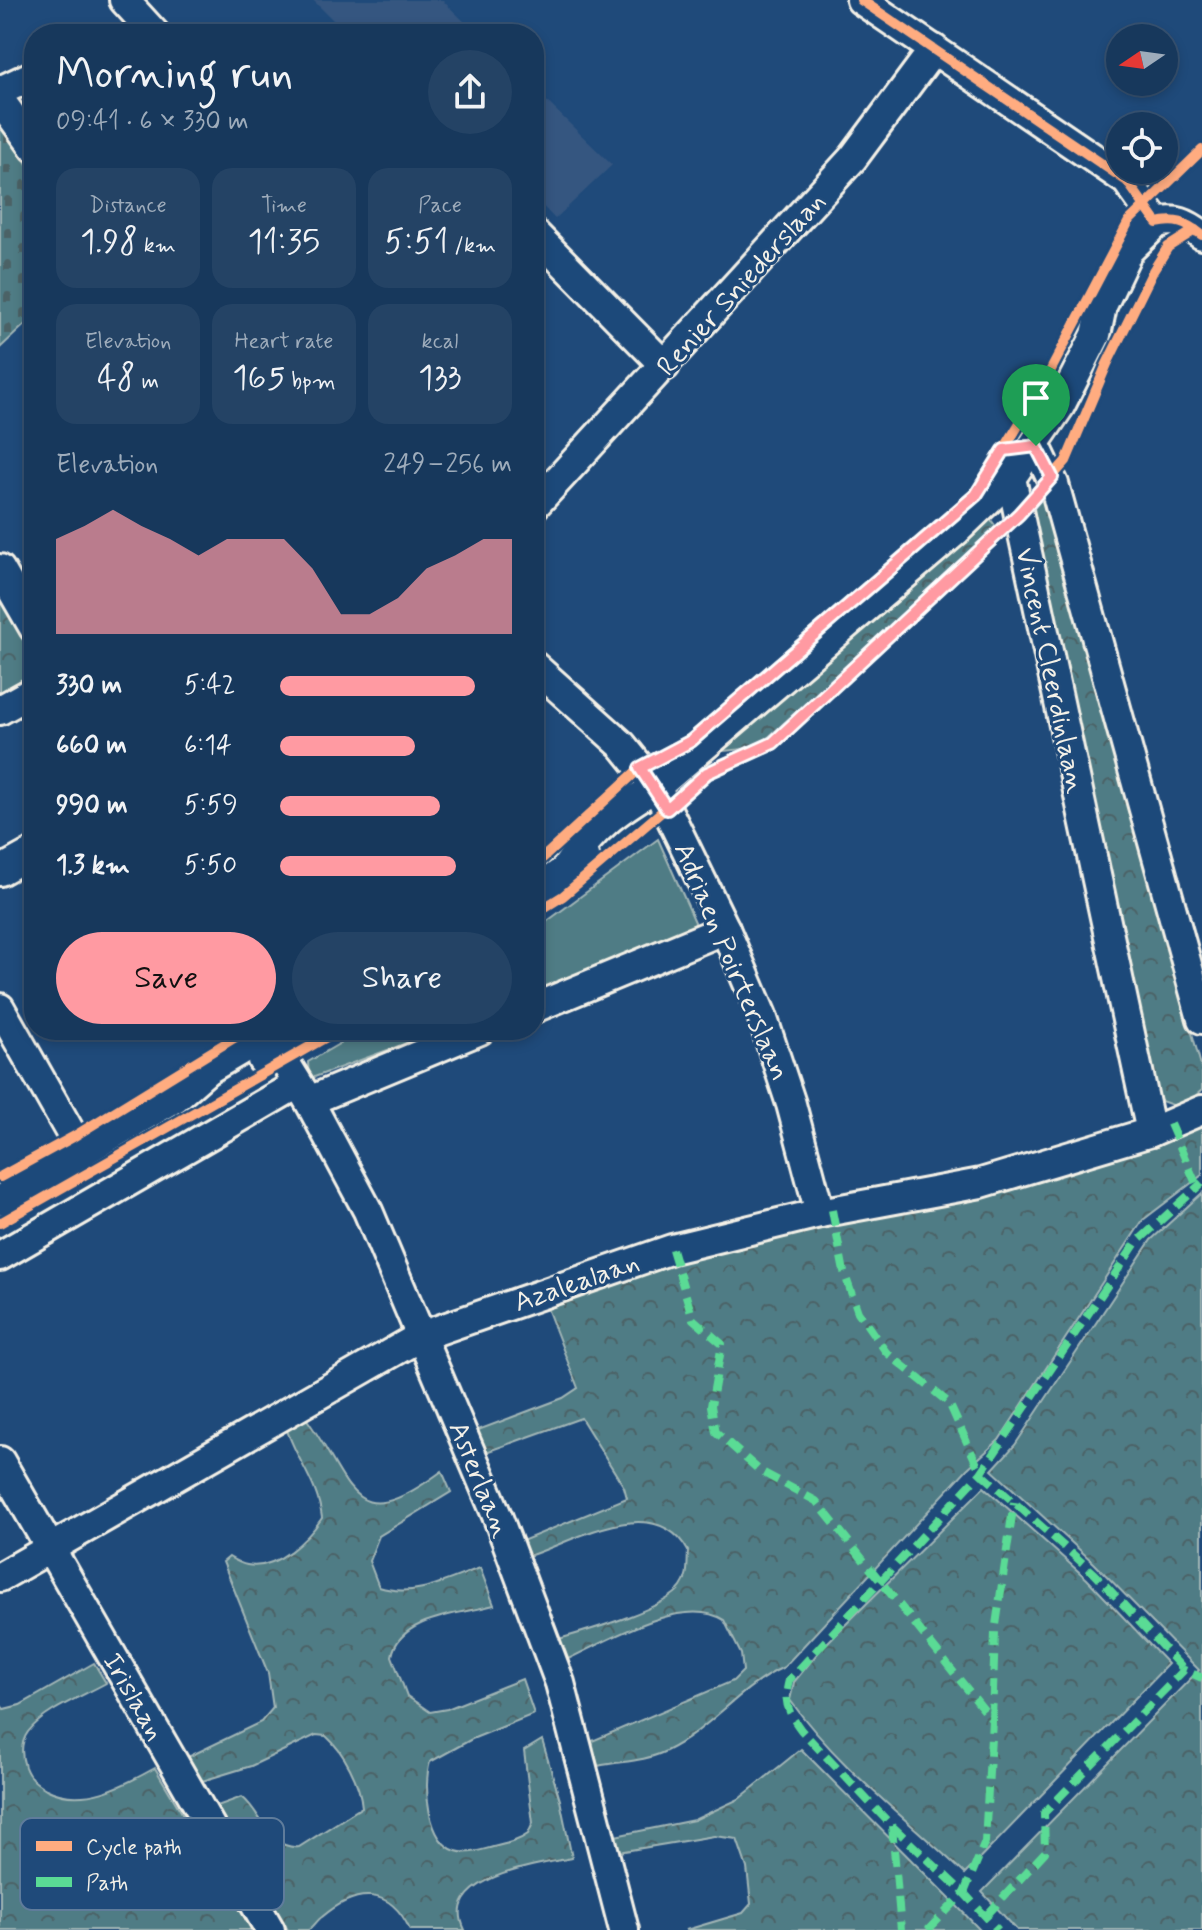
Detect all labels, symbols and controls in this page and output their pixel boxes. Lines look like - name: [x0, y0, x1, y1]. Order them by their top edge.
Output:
- north arrow: [1106, 24, 1178, 96]
- map controls: [1106, 24, 1178, 184]
- text: Morning run: [56, 46, 293, 104]
- button: share: [428, 50, 512, 134]
- text: 09:41 · 6 × 330 m: [56, 105, 249, 139]
- button: locate: [1106, 112, 1178, 184]
- street label: Renier Sniederslaan: [649, 185, 835, 385]
- text: Distance: [89, 192, 167, 220]
- text: Time: [261, 192, 307, 220]
- text: Pace: [418, 192, 462, 220]
- text: 1.98: [80, 220, 138, 265]
- text: 11:35: [248, 220, 320, 265]
- text: 5:51: [384, 220, 448, 265]
- text: km: [138, 232, 176, 260]
- text: /km: [448, 232, 496, 260]
- text: Elevation: [85, 328, 171, 356]
- text: Heart rate: [235, 328, 333, 356]
- text: kcal: [422, 328, 458, 356]
- text: 48: [97, 356, 135, 401]
- text: 165: [232, 356, 285, 401]
- text: 133: [418, 356, 462, 401]
- pin: [1002, 364, 1070, 446]
- text: m: [135, 368, 159, 396]
- text: bpm: [285, 368, 336, 396]
- icon: arrive: [1014, 376, 1058, 420]
- text: Elevation: [56, 448, 158, 482]
- text: 249–256 m: [383, 448, 512, 482]
- street label: Vincent Cleerdinlaan: [1005, 544, 1094, 797]
- text: 330 m: [56, 669, 122, 703]
- text: 5:42: [184, 669, 235, 703]
- text: 660 m: [56, 729, 127, 763]
- text: 6:14: [184, 729, 232, 763]
- text: 990 m: [56, 789, 128, 823]
- text: 5:59: [184, 789, 238, 823]
- street label: Adriaen Poirterslaan: [664, 837, 798, 1087]
- text: 1.3 km: [56, 849, 130, 883]
- text: 5:50: [184, 849, 237, 883]
- button: Save: [56, 932, 276, 1024]
- button: Share: [292, 932, 512, 1024]
- street label: Azalealaan: [509, 1245, 644, 1322]
- street label: Asterlaan: [439, 1416, 519, 1544]
- street label: Irislaan: [93, 1647, 173, 1748]
- legend: [20, 1818, 284, 1910]
- text: Cycle path: [86, 1834, 182, 1862]
- text: Path: [86, 1870, 128, 1898]

